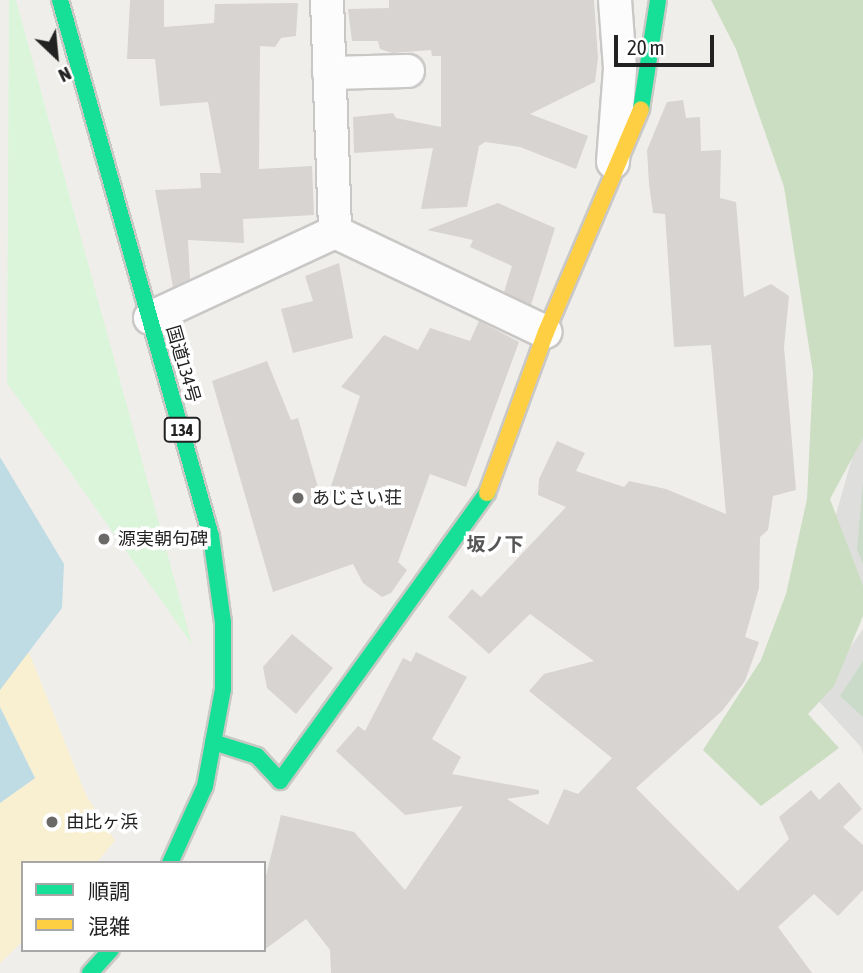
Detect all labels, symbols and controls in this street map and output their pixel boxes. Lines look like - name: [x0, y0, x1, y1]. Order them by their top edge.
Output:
- north arrow: [21, 21, 91, 91]
- scale bar: [618, 21, 718, 65]
- text: 20 m: [627, 35, 665, 59]
- text: N: [55, 63, 75, 87]
- street label: 国道134号: [162, 323, 204, 405]
- road number: 134: [163, 418, 201, 442]
- place label: あじさい荘: [312, 487, 402, 509]
- marker: あじさい荘: [290, 490, 306, 506]
- place label: 源実朝句碑: [118, 528, 208, 550]
- marker: 源実朝句碑: [96, 531, 112, 547]
- district label: 坂ノ下: [467, 534, 523, 556]
- place label: 由比ヶ浜: [66, 811, 138, 833]
- marker: 由比ヶ浜: [44, 814, 60, 830]
- legend: [21, 861, 266, 952]
- text: 順調: [88, 879, 130, 903]
- text: 混雑: [88, 914, 130, 938]

